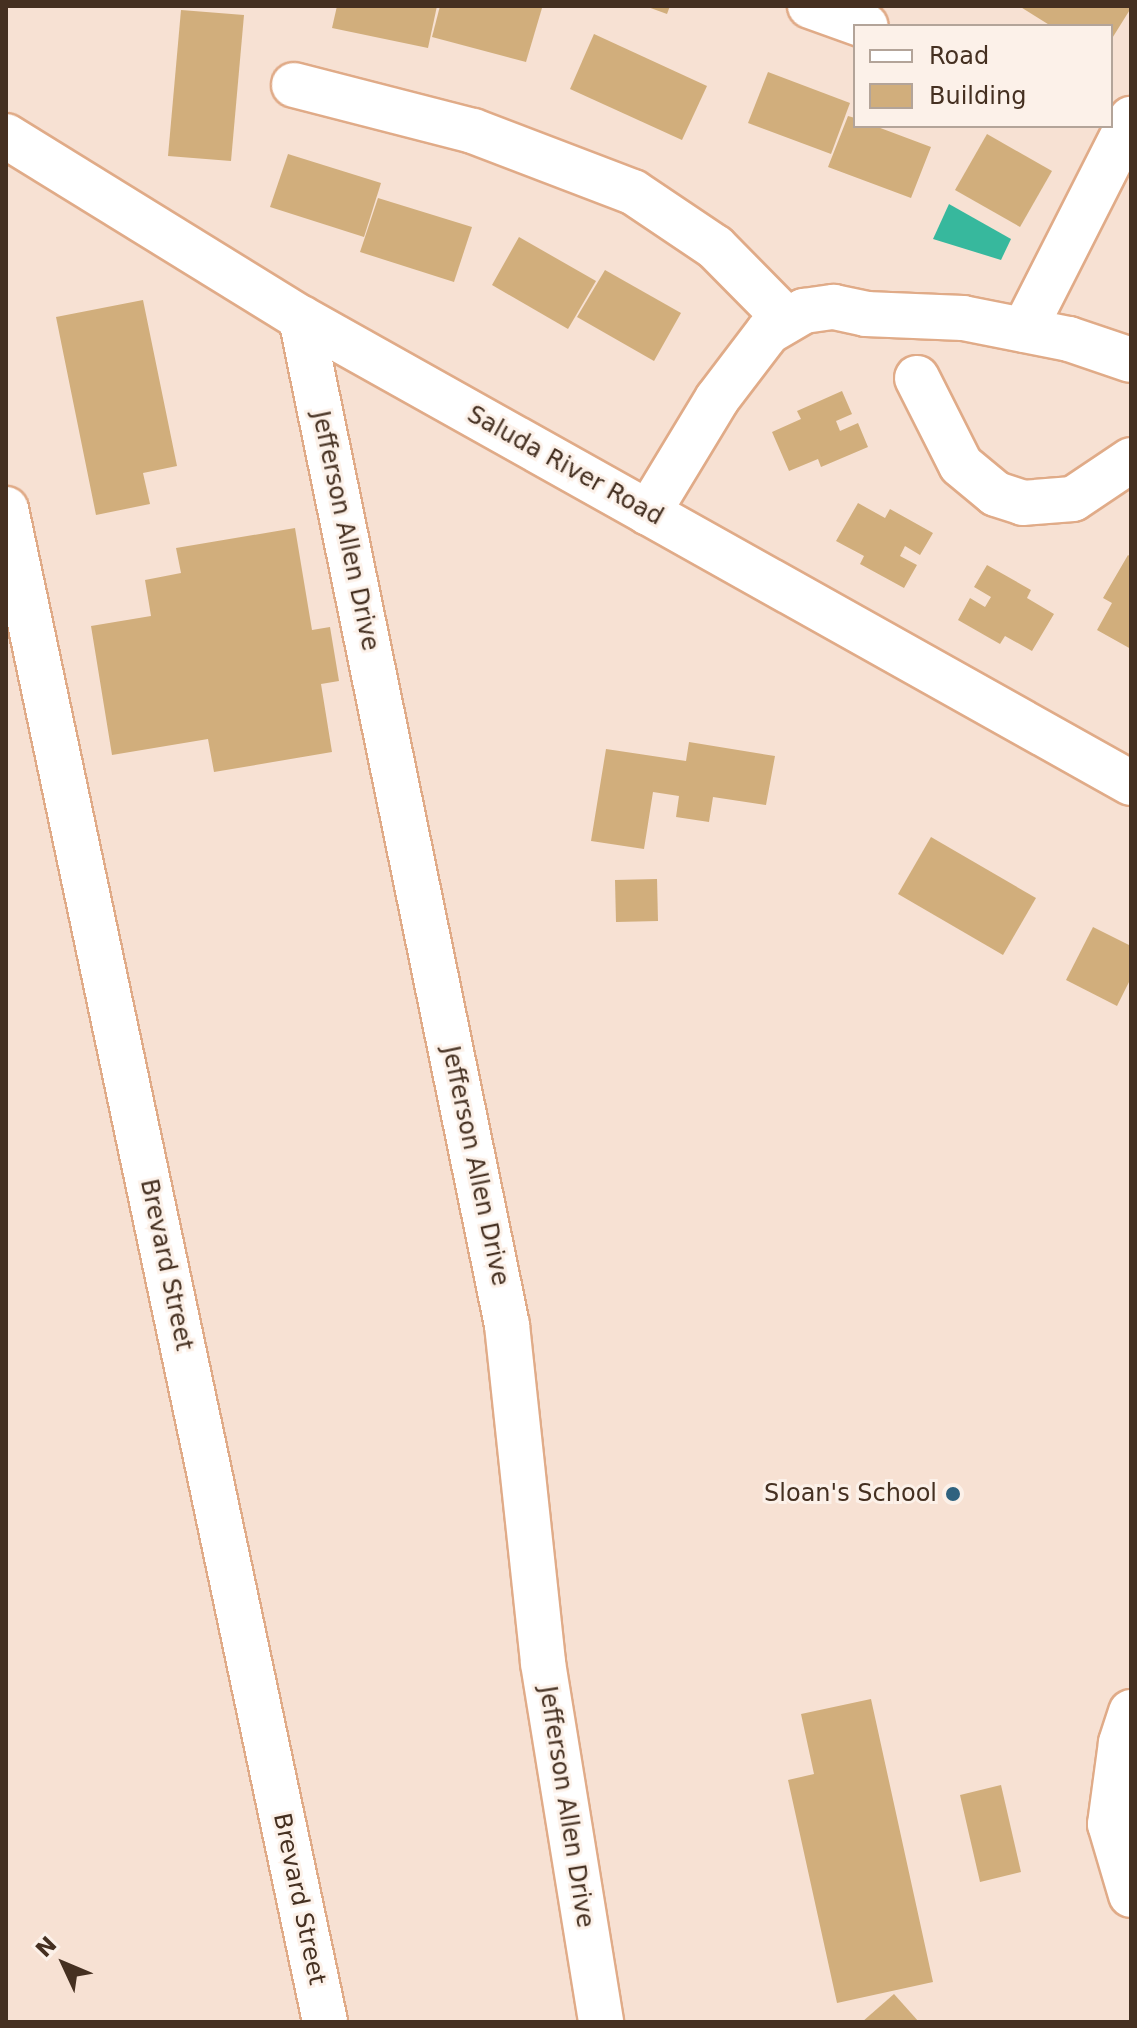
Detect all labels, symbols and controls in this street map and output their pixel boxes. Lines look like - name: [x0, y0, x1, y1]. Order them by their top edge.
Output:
- legend: [853, 24, 1113, 128]
- text: Road: [929, 42, 989, 70]
- text: Building: [929, 82, 1026, 110]
- street label: Saluda River Road: [462, 400, 668, 532]
- street label: Jefferson Allen Drive: [306, 408, 384, 654]
- street label: Jefferson Allen Drive: [436, 1043, 514, 1289]
- street label: Brevard Street: [134, 1177, 198, 1353]
- place label: Sloan's School: [764, 1480, 937, 1508]
- marker: Sloan's School: [944, 1485, 962, 1503]
- street label: Jefferson Allen Drive: [533, 1684, 599, 1930]
- street label: Brevard Street: [267, 1811, 331, 1987]
- north arrow: [24, 1924, 104, 2004]
- text: N: [31, 1932, 62, 1962]

